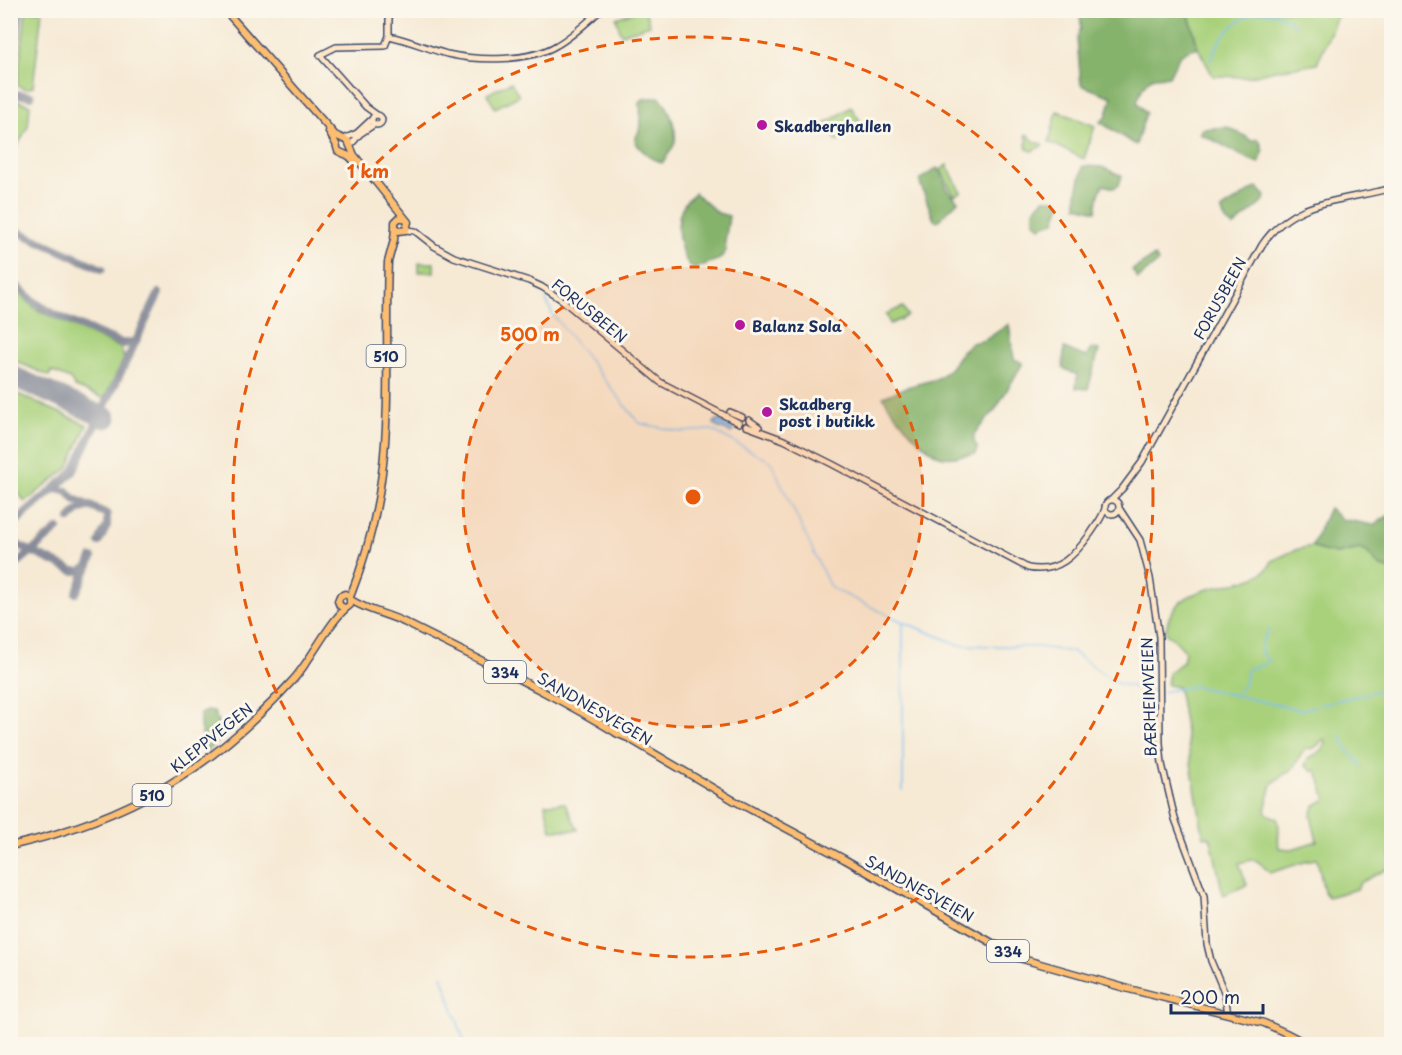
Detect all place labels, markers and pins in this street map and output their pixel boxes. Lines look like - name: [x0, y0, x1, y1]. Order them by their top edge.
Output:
- place label: Skadberghallen: [774, 114, 891, 137]
- marker: Skadberghallen: [755, 118, 769, 132]
- place label: Balanz Sola: [752, 314, 842, 337]
- marker: Balanz Sola: [733, 318, 747, 332]
- place label: Skadberg post i butikk: [779, 392, 876, 432]
- marker: Skadberg post i butikk: [760, 405, 774, 419]
- centre of rings: [683, 487, 703, 507]

